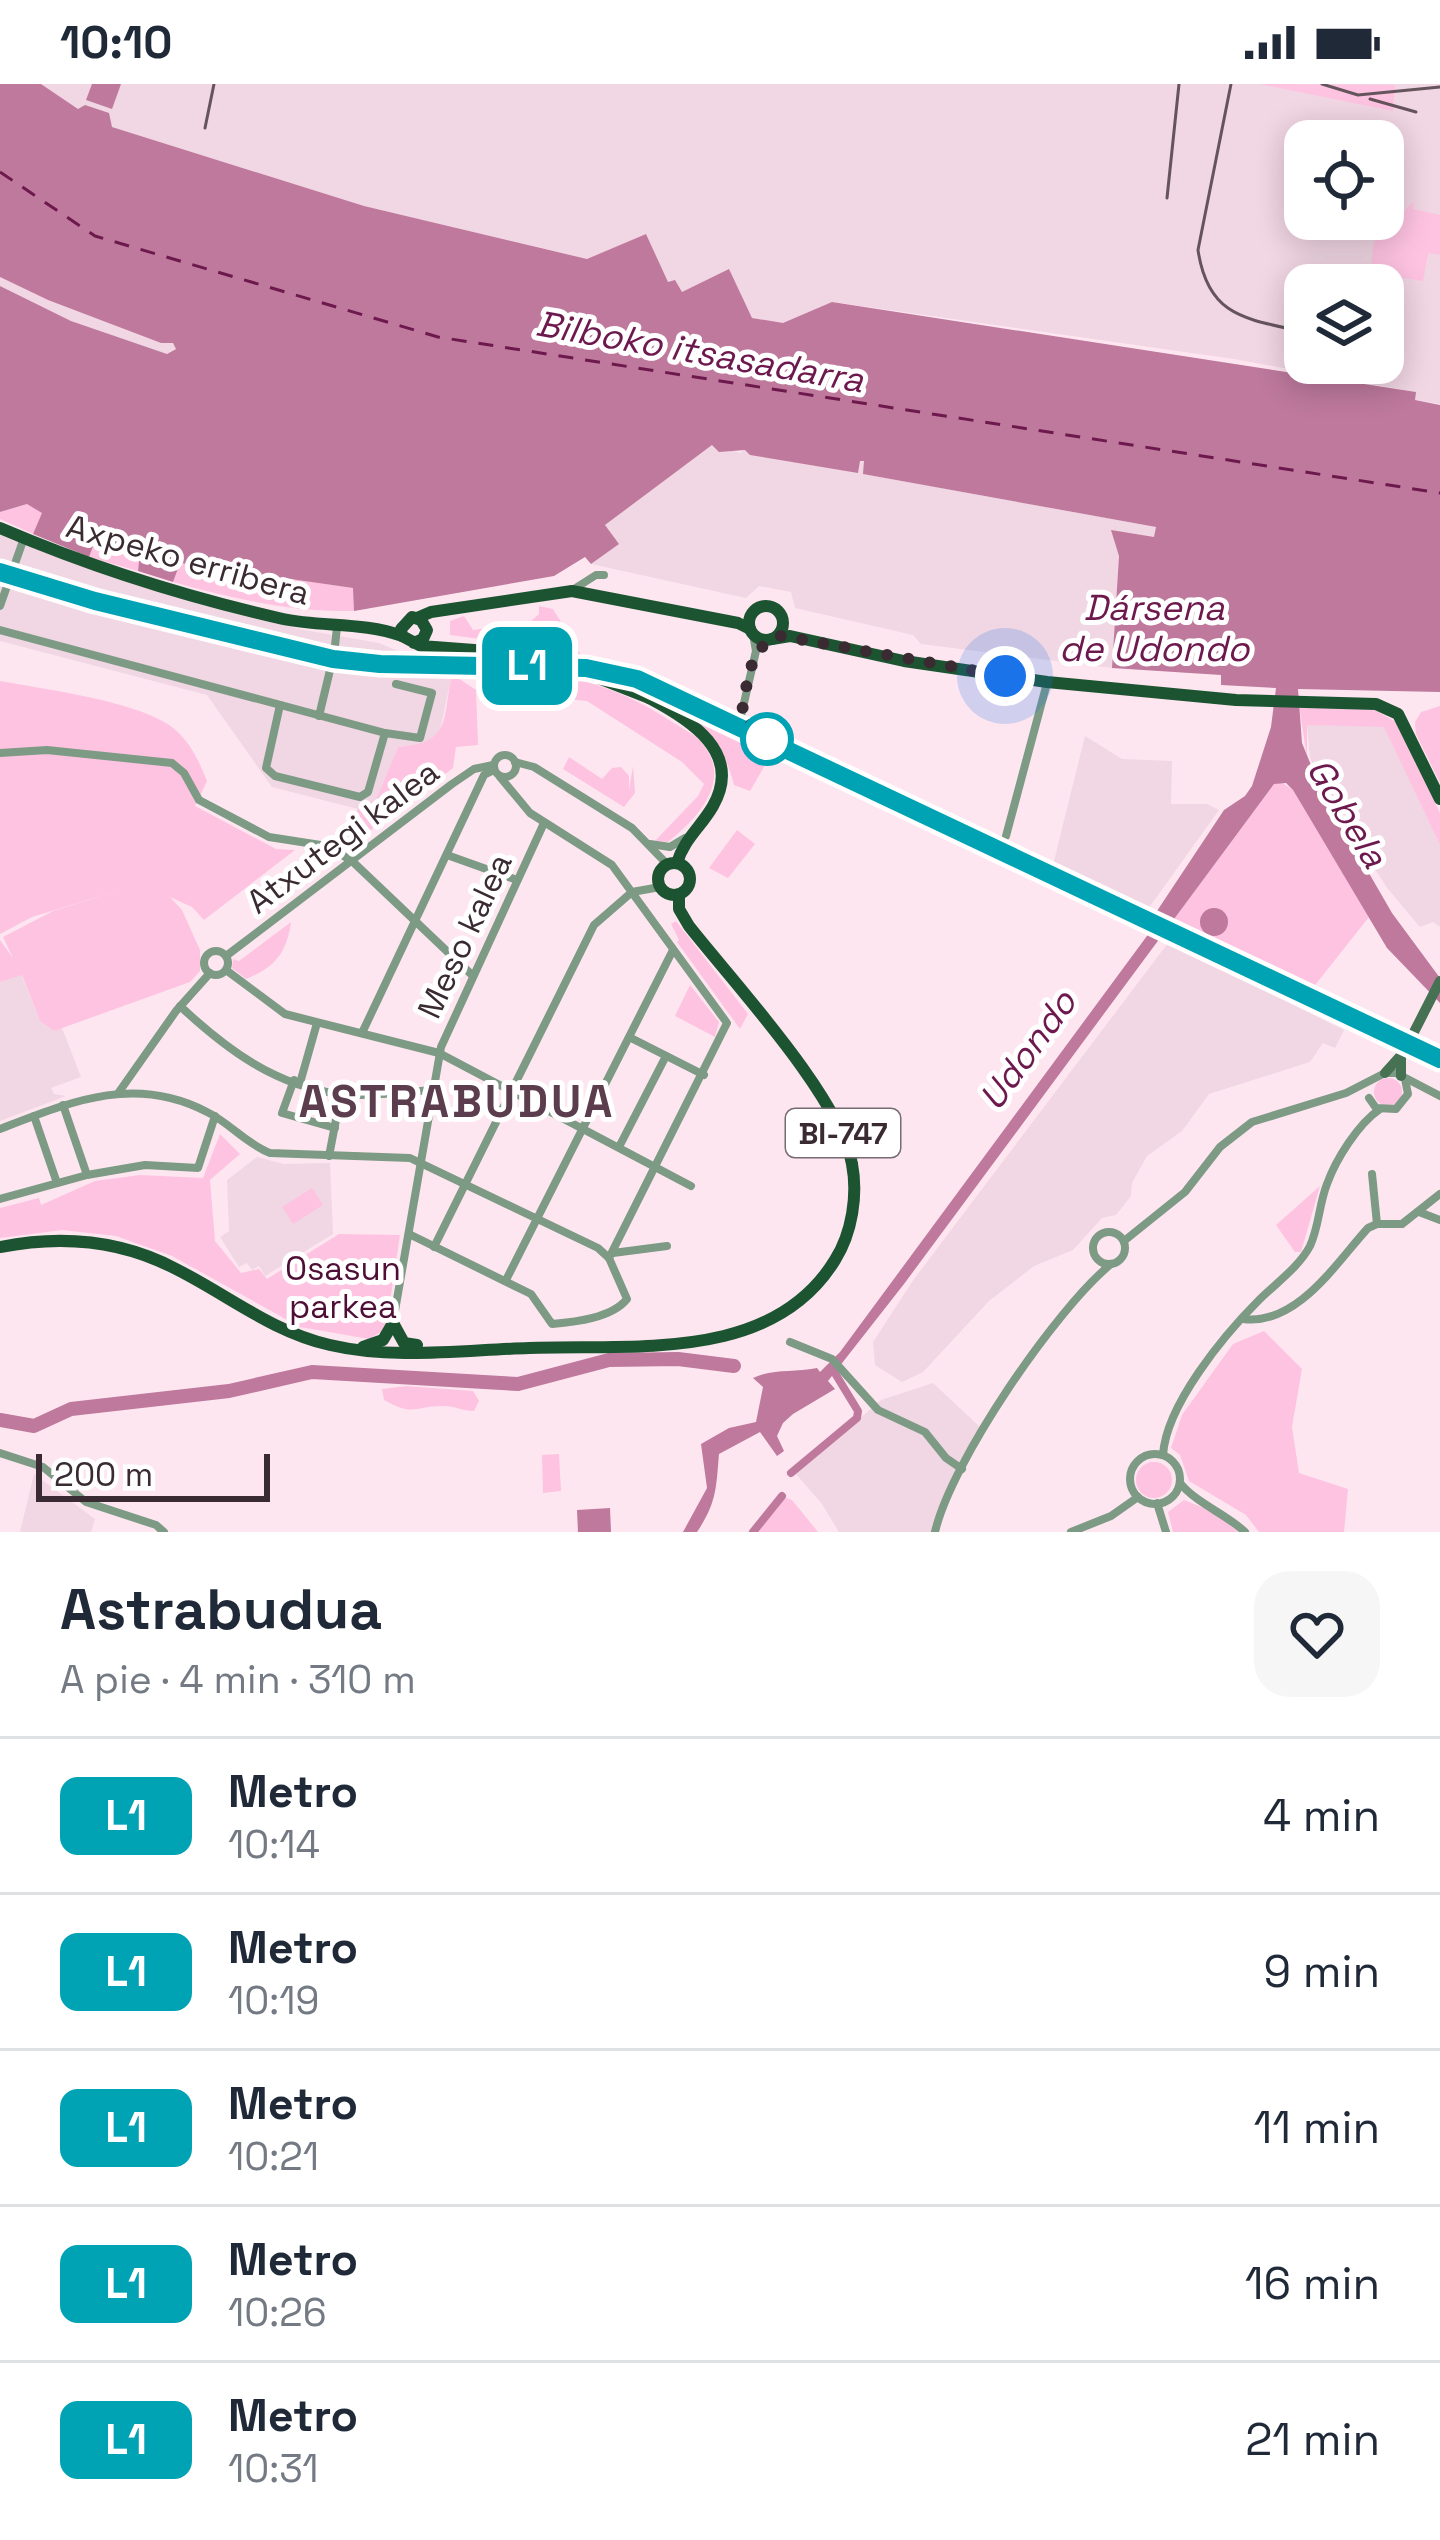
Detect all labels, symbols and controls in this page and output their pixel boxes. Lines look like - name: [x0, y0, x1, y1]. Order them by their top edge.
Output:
- text: 10:10: [60, 14, 172, 71]
- map controls: [1284, 120, 1404, 384]
- button: locate: [1284, 120, 1404, 240]
- button: layers: [1284, 264, 1404, 384]
- water label: Bilboko itsasadarra: [533, 301, 868, 404]
- street label: Axpeko erribera: [62, 505, 314, 615]
- water label: Dársena de Udondo: [1059, 585, 1251, 672]
- line badge: L1: [473, 627, 581, 705]
- text: L1: [506, 639, 548, 692]
- your location: [975, 646, 1035, 706]
- unlabelled marker: [742, 714, 792, 764]
- water label: Gobela: [1296, 750, 1398, 877]
- street label: Atxutegi kalea: [239, 751, 447, 923]
- street label: Meso kalea: [409, 847, 522, 1025]
- water label: Udondo: [969, 980, 1088, 1119]
- district label: ASTRABUDUA: [299, 1073, 615, 1130]
- road number: BI-747: [786, 1109, 900, 1157]
- park label: Osasun parkea: [285, 1248, 401, 1328]
- scale bar: [36, 1448, 270, 1501]
- text: 200 m: [54, 1454, 153, 1496]
- button: heart: [1254, 1571, 1380, 1697]
- text: Astrabudua: [60, 1573, 382, 1646]
- text: A pie · 4 min · 310 m: [60, 1655, 416, 1704]
- text: Metro: [228, 1763, 358, 1820]
- text: 4 min: [1263, 1787, 1380, 1844]
- text: L1: [105, 1789, 147, 1842]
- text: 10:14: [228, 1820, 320, 1869]
- text: Metro: [228, 1919, 358, 1976]
- text: 9 min: [1264, 1943, 1380, 2000]
- text: L1: [105, 1945, 147, 1998]
- text: 10:19: [228, 1976, 319, 2025]
- text: Metro: [228, 2075, 358, 2132]
- text: 11 min: [1254, 2099, 1380, 2156]
- text: L1: [105, 2101, 147, 2154]
- text: 10:21: [228, 2132, 319, 2181]
- text: Metro: [228, 2231, 358, 2288]
- text: 16 min: [1245, 2255, 1380, 2312]
- text: L1: [105, 2257, 147, 2310]
- text: 10:26: [228, 2288, 327, 2337]
- text: Metro: [228, 2387, 358, 2444]
- text: 21 min: [1245, 2411, 1380, 2468]
- text: L1: [105, 2413, 147, 2466]
- text: 10:31: [228, 2444, 318, 2493]

